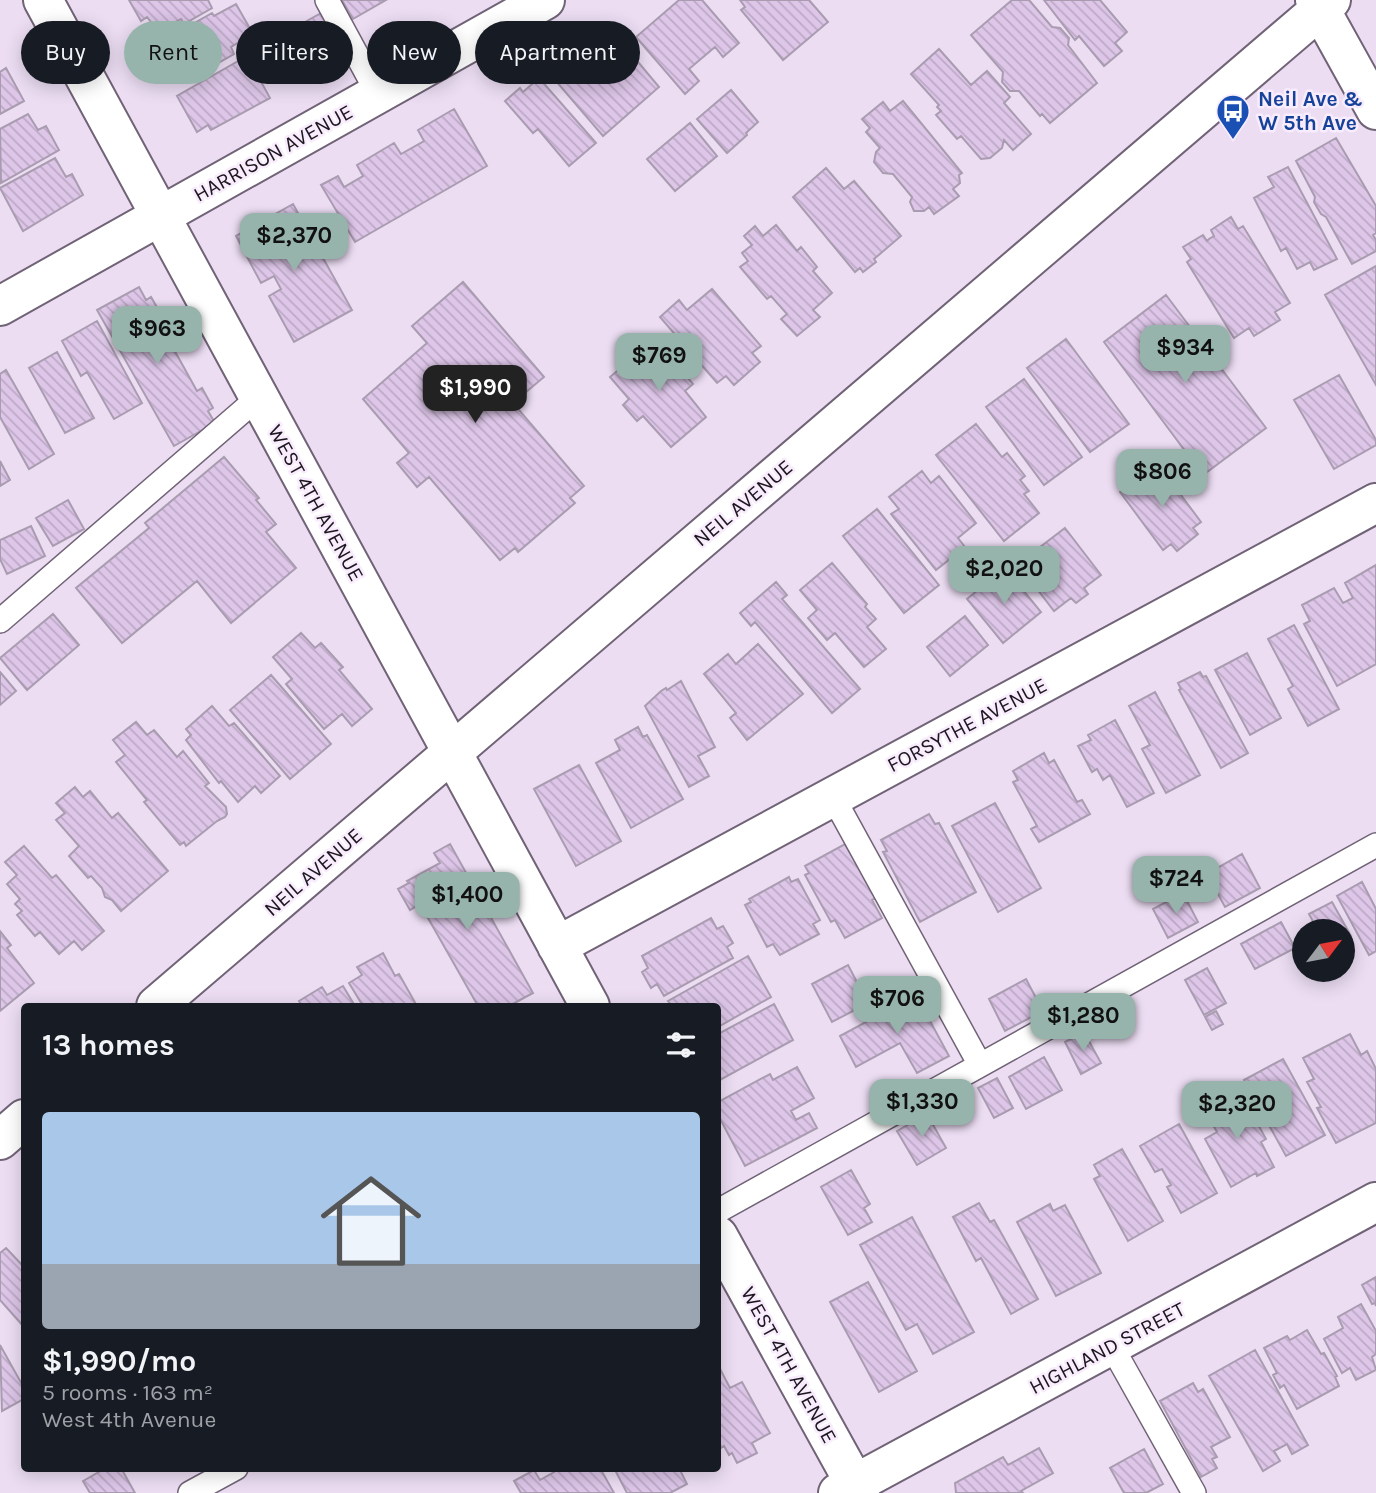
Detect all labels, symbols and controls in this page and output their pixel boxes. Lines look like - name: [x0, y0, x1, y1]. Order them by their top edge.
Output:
- chip: Buy: [21, 21, 110, 84]
- chip: Rent: [124, 21, 222, 84]
- chip: Filters: [236, 21, 353, 84]
- chip: New: [367, 21, 461, 84]
- chip: Apartment: [475, 21, 640, 84]
- place label: Neil Ave & W 5th Ave: [1258, 87, 1363, 135]
- bus stop icon: Neil Ave & W 5th Ave: [1214, 92, 1252, 141]
- street label: HARRISON AVENUE: [189, 99, 357, 207]
- pin: $2,370: [237, 214, 351, 273]
- text: $2,370: [256, 222, 332, 249]
- pin: $963: [116, 306, 198, 366]
- text: $963: [128, 315, 186, 342]
- pin: $934: [1144, 326, 1226, 385]
- pin: $769: [618, 334, 700, 393]
- text: $934: [1156, 334, 1214, 361]
- text: $769: [631, 342, 687, 369]
- pin: $1,990: [418, 366, 532, 425]
- text: $1,990: [439, 374, 511, 401]
- street label: WEST 4TH AVENUE: [263, 421, 369, 585]
- pin: $806: [1121, 449, 1203, 509]
- street label: NEIL AVENUE: [689, 455, 797, 551]
- text: $806: [1132, 458, 1192, 485]
- pin: $2,020: [947, 546, 1061, 606]
- text: $2,020: [965, 555, 1043, 582]
- street label: FORSYTHE AVENUE: [883, 673, 1051, 777]
- street label: NEIL AVENUE: [259, 823, 367, 921]
- pin: $724: [1135, 856, 1217, 916]
- text: $724: [1149, 865, 1203, 892]
- pin: $1,400: [410, 872, 524, 932]
- text: $1,400: [431, 881, 503, 908]
- north arrow: [1292, 919, 1354, 982]
- map controls: [1292, 919, 1355, 982]
- pin: $706: [856, 976, 938, 1036]
- text: $706: [869, 985, 925, 1012]
- pin: $1,280: [1026, 993, 1140, 1053]
- text: $1,280: [1046, 1002, 1120, 1029]
- icon: filters: [662, 1026, 700, 1064]
- text: 13 homes: [42, 1027, 175, 1063]
- pin: $1,330: [865, 1080, 979, 1139]
- pin: $2,320: [1180, 1082, 1294, 1141]
- text: $1,330: [885, 1088, 959, 1115]
- text: $2,320: [1198, 1090, 1276, 1117]
- icon: home: [308, 1158, 434, 1284]
- street label: WEST 4TH AVENUE: [736, 1283, 842, 1447]
- street label: HIGHLAND STREET: [1025, 1297, 1189, 1399]
- text: $1,990/mo: [42, 1343, 196, 1379]
- text: 5 rooms · 163 m²: [42, 1379, 213, 1406]
- text: West 4th Avenue: [42, 1406, 216, 1433]

